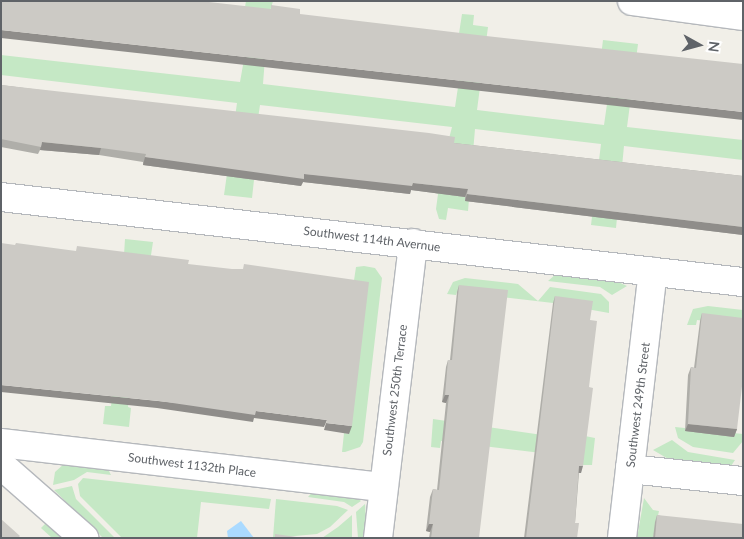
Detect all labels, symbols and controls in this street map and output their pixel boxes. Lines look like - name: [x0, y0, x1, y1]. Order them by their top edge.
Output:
- north arrow: [674, 20, 724, 70]
- text: N: [705, 40, 723, 53]
- street label: Southwest 114th Avernue: [303, 223, 441, 255]
- street label: Southwest 250th Terrace: [380, 323, 410, 457]
- street label: Southwest 249th Street: [623, 342, 653, 468]
- street label: Southwest 1132th Place: [127, 450, 257, 480]

